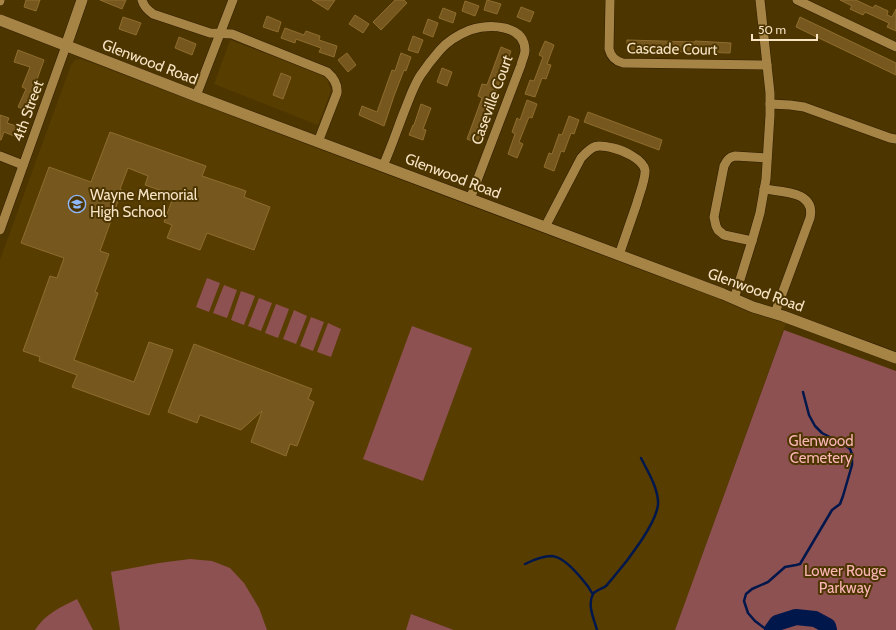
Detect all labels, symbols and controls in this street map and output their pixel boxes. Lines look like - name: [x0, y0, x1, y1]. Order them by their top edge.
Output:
- scale bar: [752, 16, 817, 42]
- text: 50 m: [758, 22, 786, 37]
- street label: Glenwood Road: [100, 36, 200, 88]
- street label: Cascade Court: [626, 39, 718, 59]
- street label: Caseville Court: [467, 53, 517, 147]
- street label: 4th Street: [9, 78, 47, 144]
- street label: Glenwood Road: [403, 150, 503, 202]
- place label: Wayne Memorial High School: [90, 186, 198, 221]
- school or university icon: Wayne Memorial High School: [67, 194, 87, 214]
- street label: Glenwood Road: [705, 264, 807, 316]
- park label: Glenwood Cemetery: [788, 432, 854, 467]
- park label: Lower Rouge Parkway: [804, 562, 886, 597]

